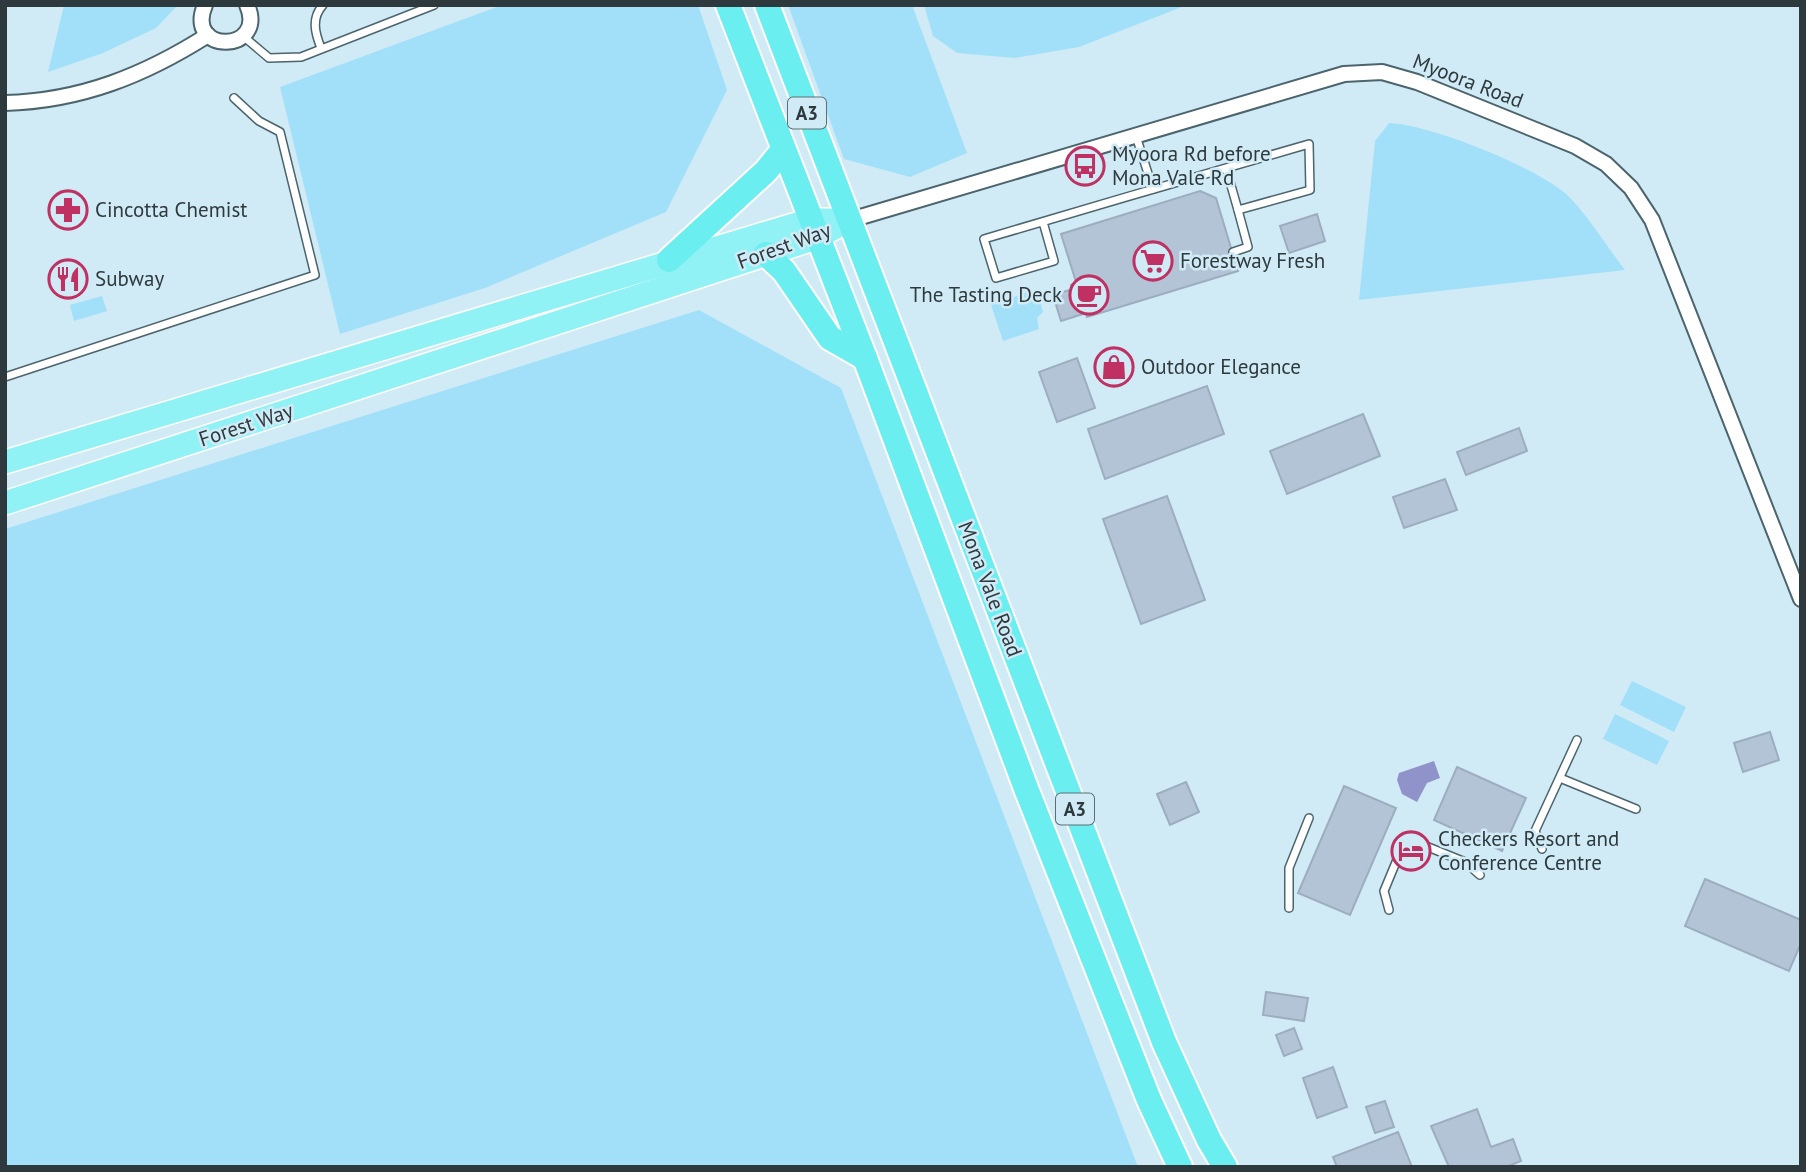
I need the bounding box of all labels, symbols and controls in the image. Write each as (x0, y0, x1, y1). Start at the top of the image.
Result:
street label: Myoora Road (1409, 47, 1527, 114)
road number: A3 (788, 97, 826, 128)
place label: Myoora Rd before Mona Vale Rd (1112, 140, 1271, 191)
bus stop icon: Myoora Rd before Mona Vale Rd (1064, 145, 1106, 187)
pharmacy icon: Cincotta Chemist (47, 189, 89, 231)
place label: Cincotta Chemist (95, 196, 247, 223)
street label: Forest Way (733, 216, 835, 275)
supermarket icon: Forestway Fresh (1132, 240, 1174, 282)
place label: Forestway Fresh (1180, 247, 1325, 274)
restaurant icon: Subway (47, 258, 89, 300)
place label: Subway (95, 265, 164, 292)
cafe icon: The Tasting Deck (1068, 274, 1110, 316)
place label: The Tasting Deck (910, 281, 1062, 308)
shop icon: Outdoor Elegance (1093, 346, 1135, 388)
place label: Outdoor Elegance (1141, 353, 1301, 380)
street label: Forest Way (195, 397, 297, 452)
street label: Mona Vale Road (952, 517, 1029, 660)
road number: A3 (1056, 794, 1094, 824)
place label: Checkers Resort and Conference Centre (1438, 825, 1619, 876)
hotel icon: Checkers Resort and Conference Centre (1390, 830, 1432, 872)

